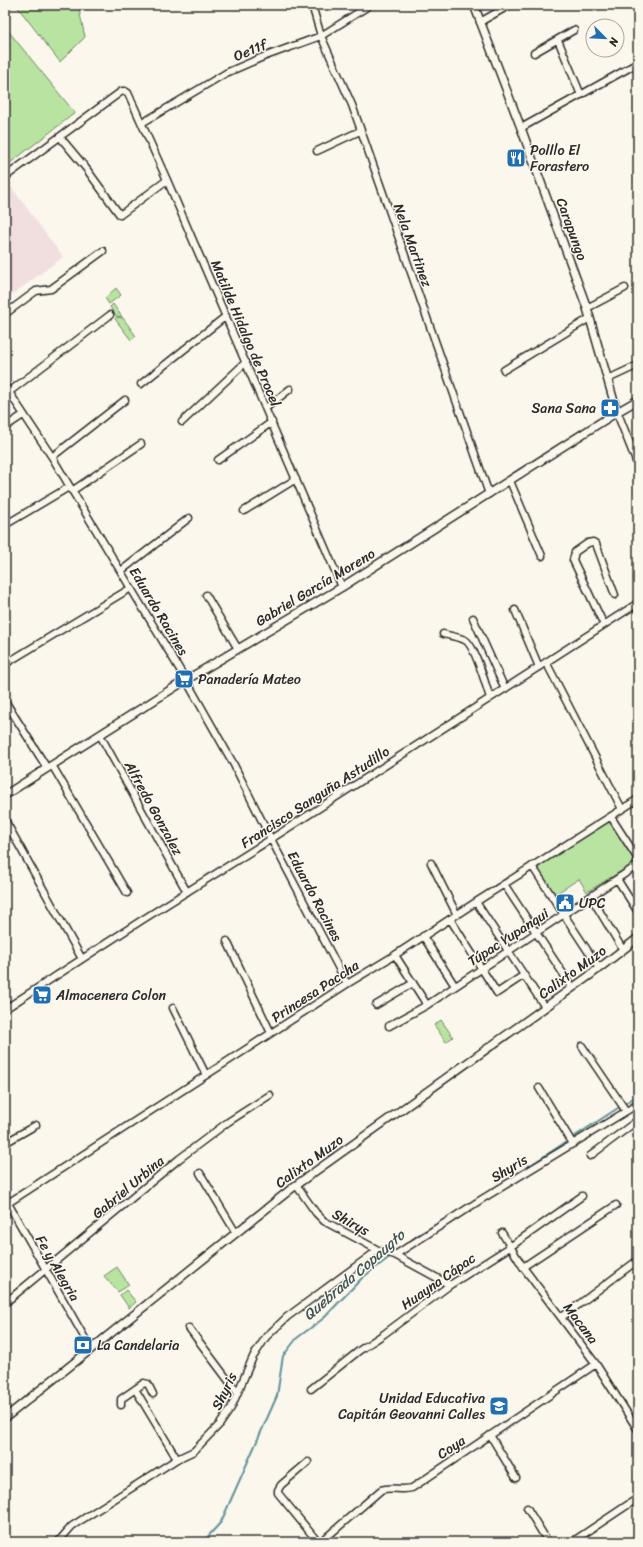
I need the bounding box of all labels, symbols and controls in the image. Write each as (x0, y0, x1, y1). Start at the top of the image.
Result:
north arrow (585, 18, 625, 58)
street label: Oe11f (229, 32, 273, 69)
text: N (603, 34, 624, 50)
place label: Polllo El Forastero (530, 138, 589, 179)
restaurant icon: Polllo El Forastero (505, 147, 527, 169)
street label: Carapungo (549, 194, 594, 264)
street label: Nela Martinez (386, 200, 439, 291)
street label: Matilde Hidalgo de Procel (203, 256, 288, 411)
place label: Sana Sana (532, 396, 596, 421)
pharmacy icon: Sana Sana (599, 397, 621, 419)
street label: Gabriel García Moreno (250, 542, 380, 633)
street label: Eduardo Racines (122, 562, 195, 661)
place label: Panadería Mateo (198, 667, 301, 692)
supermarket icon: Panadería Mateo (173, 668, 195, 690)
street label: Francisco Sanguña Astudillo (236, 740, 395, 855)
street label: Alfredo Gonzalez (117, 755, 190, 861)
street label: Eduardo Racines (280, 846, 349, 946)
place label: UPC (579, 891, 606, 916)
public building icon: UPC (554, 892, 576, 914)
street label: Túpac Yupanqui (462, 901, 555, 973)
street label: Calixto Muzo (533, 939, 612, 1006)
street label: Princesa Paccha (266, 953, 365, 1029)
place label: Almacenera Colon (55, 983, 167, 1008)
supermarket icon: Almacenera Colon (31, 984, 53, 1006)
street label: Calixto Muzo (270, 1128, 349, 1195)
street label: Shyris (486, 1147, 533, 1189)
street label: Gabriel Urbina (86, 1149, 171, 1225)
street label: Shirys (327, 1202, 375, 1243)
water label: Quebrada Copaugto (297, 1222, 412, 1327)
street label: Fe y Alegria (28, 1230, 87, 1306)
street label: Huayna Cápac (395, 1246, 481, 1317)
street label: Macana (556, 1297, 605, 1350)
place label: La Candelaria (97, 1333, 179, 1358)
bank icon: La Candelaria (72, 1334, 94, 1356)
street label: Shyris (205, 1368, 245, 1414)
place label: Unidad Educativa Capitán Geovanni Calles (338, 1386, 485, 1427)
school or university icon: Unidad Educativa Capitán Geovanni Calles (488, 1395, 510, 1417)
street label: Coya (432, 1428, 472, 1466)

